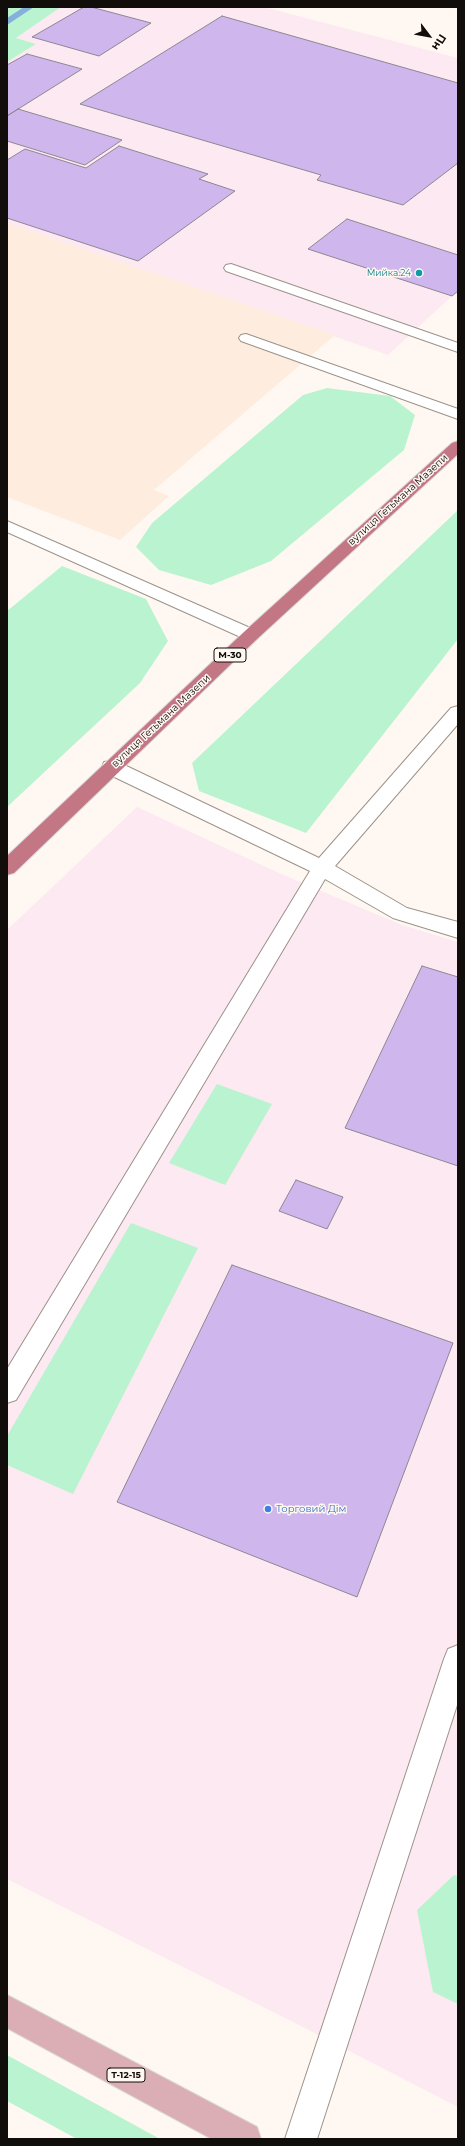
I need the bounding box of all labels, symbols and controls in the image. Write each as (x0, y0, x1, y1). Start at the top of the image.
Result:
north arrow (409, 16, 449, 56)
text: Пн (429, 32, 450, 53)
place label: Мийка.24 (367, 268, 411, 278)
marker: Мийка.24 (414, 268, 424, 278)
street label: вулиця Гетьмана Мазепи (345, 452, 451, 548)
road number: М-30 (214, 648, 246, 662)
street label: вулиця Гетьмана Мазепи (109, 672, 213, 770)
place label: Торговий Дім (276, 1503, 346, 1515)
marker: Торговий Дім (263, 1504, 273, 1514)
road number: Т-12-15 (107, 2068, 145, 2082)

